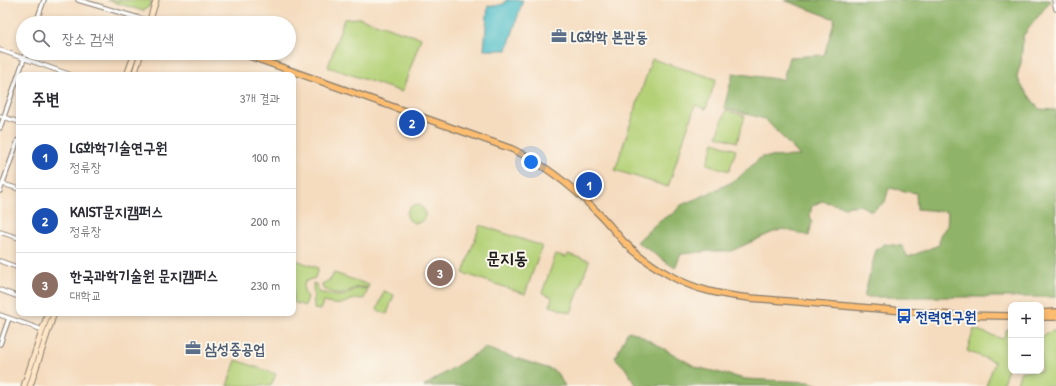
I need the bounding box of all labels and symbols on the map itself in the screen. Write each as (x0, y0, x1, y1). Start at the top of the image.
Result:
place label: LG화학 본관동 (571, 26, 648, 47)
office icon: LG화학 본관동 (550, 27, 568, 45)
pin: 2 (399, 108, 425, 138)
your location (521, 152, 541, 172)
pin: 1 (576, 170, 602, 200)
district label: 문지동 (486, 246, 528, 269)
pin: 3 (427, 258, 453, 288)
place label: 전력연구원 (915, 306, 976, 327)
bus stop icon: 전력연구원 (895, 307, 913, 325)
place label: 삼성중공업 (204, 338, 265, 359)
office icon: 삼성중공업 (184, 339, 202, 357)

